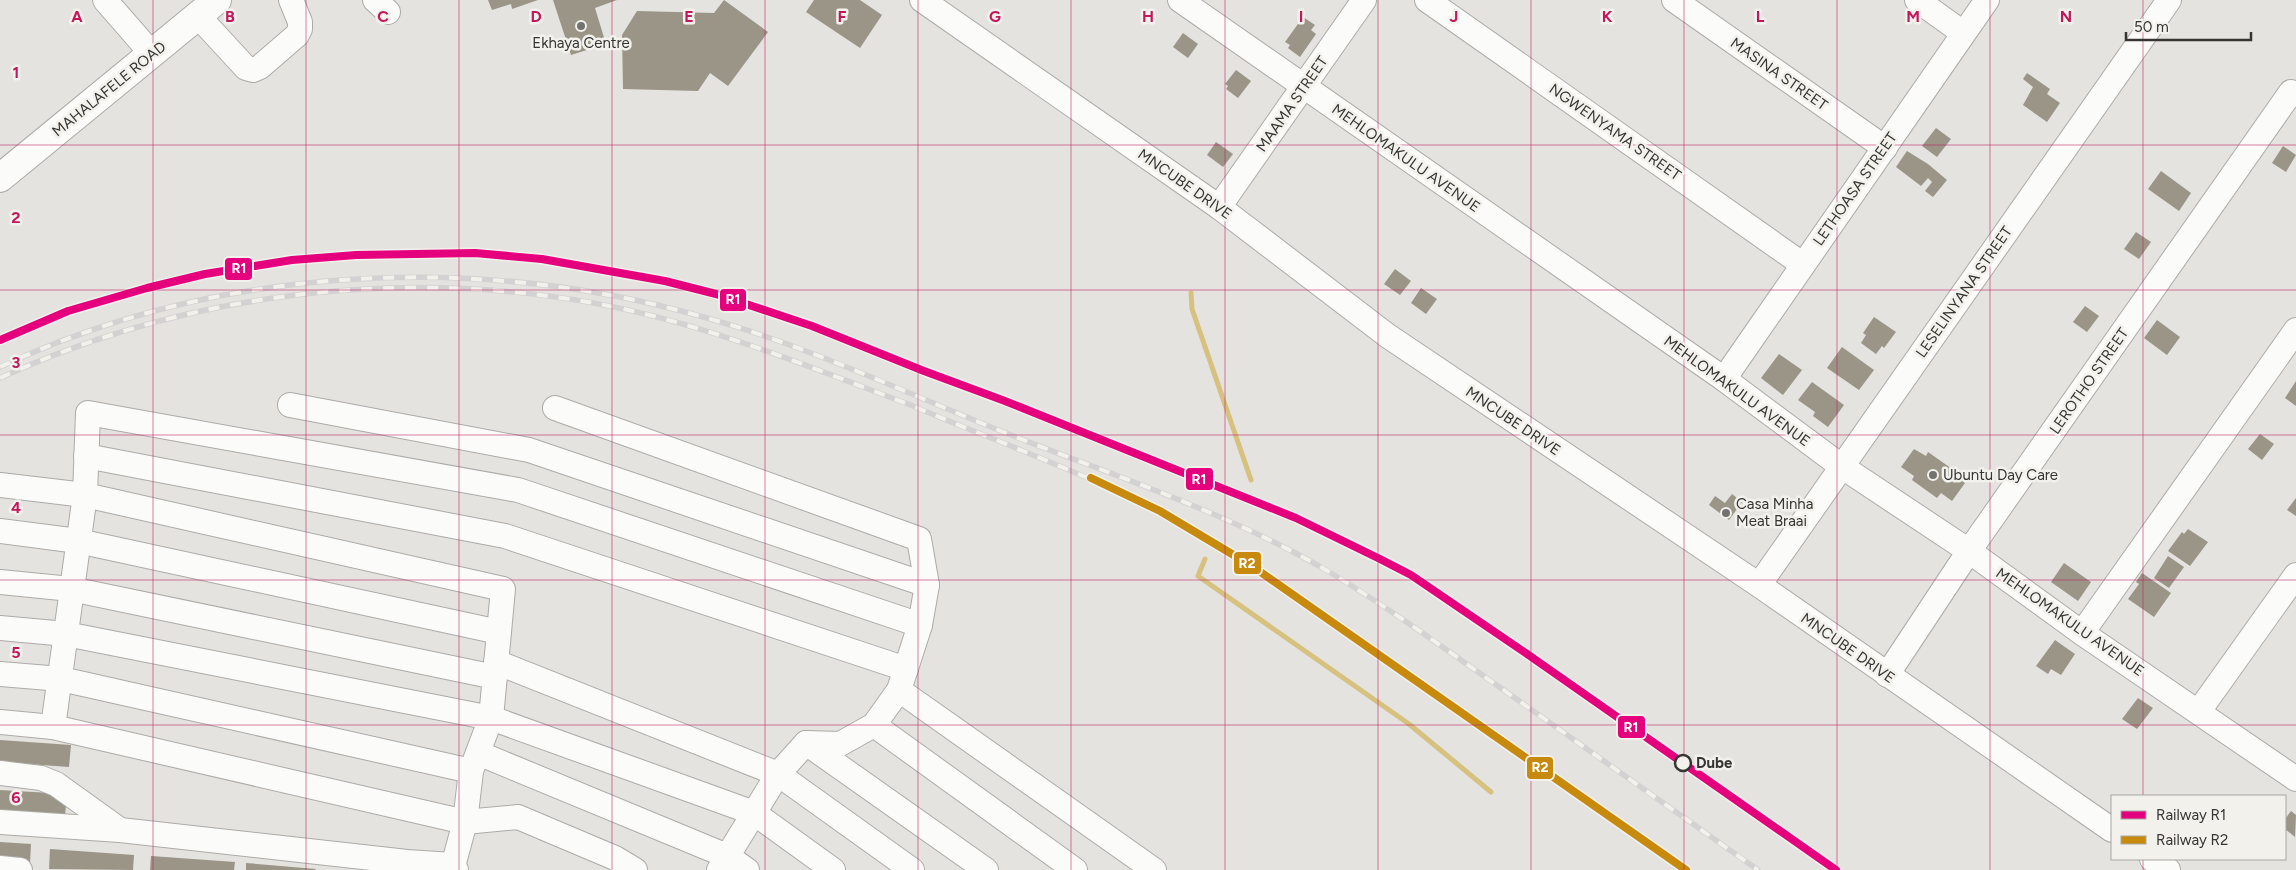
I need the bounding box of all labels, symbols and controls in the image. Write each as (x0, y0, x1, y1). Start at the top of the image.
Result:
text: A (71, 7, 83, 26)
text: B (225, 7, 235, 26)
text: C (377, 7, 389, 26)
text: D (530, 7, 542, 26)
text: E (684, 7, 694, 26)
text: F (838, 7, 847, 26)
text: G (989, 7, 1001, 26)
text: H (1142, 7, 1154, 26)
text: I (1299, 7, 1303, 26)
text: J (1450, 7, 1458, 26)
text: K (1602, 7, 1613, 26)
text: L (1756, 7, 1765, 26)
text: M (1906, 7, 1920, 26)
text: N (2060, 7, 2072, 26)
scale bar (2126, 10, 2251, 42)
text: 50 m (2134, 18, 2169, 36)
marker: Ekhaya Centre (575, 20, 587, 32)
place label: Ekhaya Centre (532, 34, 630, 52)
street label: MASINA STREET (1727, 34, 1832, 115)
street label: MAHALAFELE ROAD (48, 38, 170, 140)
street label: MAAMA STREET (1252, 52, 1332, 155)
text: 1 (13, 63, 19, 82)
street label: NGWENYAMA STREET (1546, 80, 1685, 185)
street label: MEHLOMAKULU AVENUE (1329, 100, 1483, 216)
street label: LETHOASA STREET (1809, 128, 1901, 249)
street label: MNCUBE DRIVE (1135, 145, 1235, 223)
text: 2 (11, 208, 21, 227)
street label: LESELINYANA STREET (1912, 222, 2016, 361)
line badge: R1 (224, 257, 253, 281)
text: R1 (232, 260, 246, 277)
line badge: R1 (719, 288, 747, 312)
text: R1 (726, 291, 740, 308)
street label: LEROTHO STREET (2046, 324, 2133, 438)
street label: MEHLOMAKULU AVENUE (1660, 332, 1814, 450)
text: 3 (12, 353, 21, 372)
street label: MNCUBE DRIVE (1462, 383, 1564, 459)
place label: Ubuntu Day Care (1943, 466, 2058, 484)
line badge: R1 (1185, 467, 1214, 491)
marker: Ubuntu Day Care (1927, 469, 1939, 481)
text: R1 (1192, 471, 1206, 488)
place label: Casa Minha Meat Braai (1736, 495, 1813, 530)
text: 4 (11, 498, 21, 517)
marker: Casa Minha Meat Braai (1720, 507, 1732, 519)
line badge: R2 (1233, 551, 1262, 575)
text: R2 (1238, 555, 1256, 572)
street label: MEHLOMAKULU AVENUE (1993, 564, 2147, 680)
street label: MNCUBE DRIVE (1798, 609, 1898, 687)
text: 5 (11, 643, 21, 662)
line badge: R1 (1617, 715, 1646, 739)
text: R1 (1624, 719, 1638, 736)
marker: Dube (1674, 754, 1692, 772)
place label: Dube (1696, 754, 1733, 772)
line badge: R2 (1526, 756, 1554, 780)
text: R2 (1531, 759, 1549, 776)
text: 6 (11, 788, 21, 807)
legend (2111, 795, 2286, 860)
text: Railway R1 (2156, 806, 2226, 824)
text: Railway R2 (2156, 831, 2228, 849)

